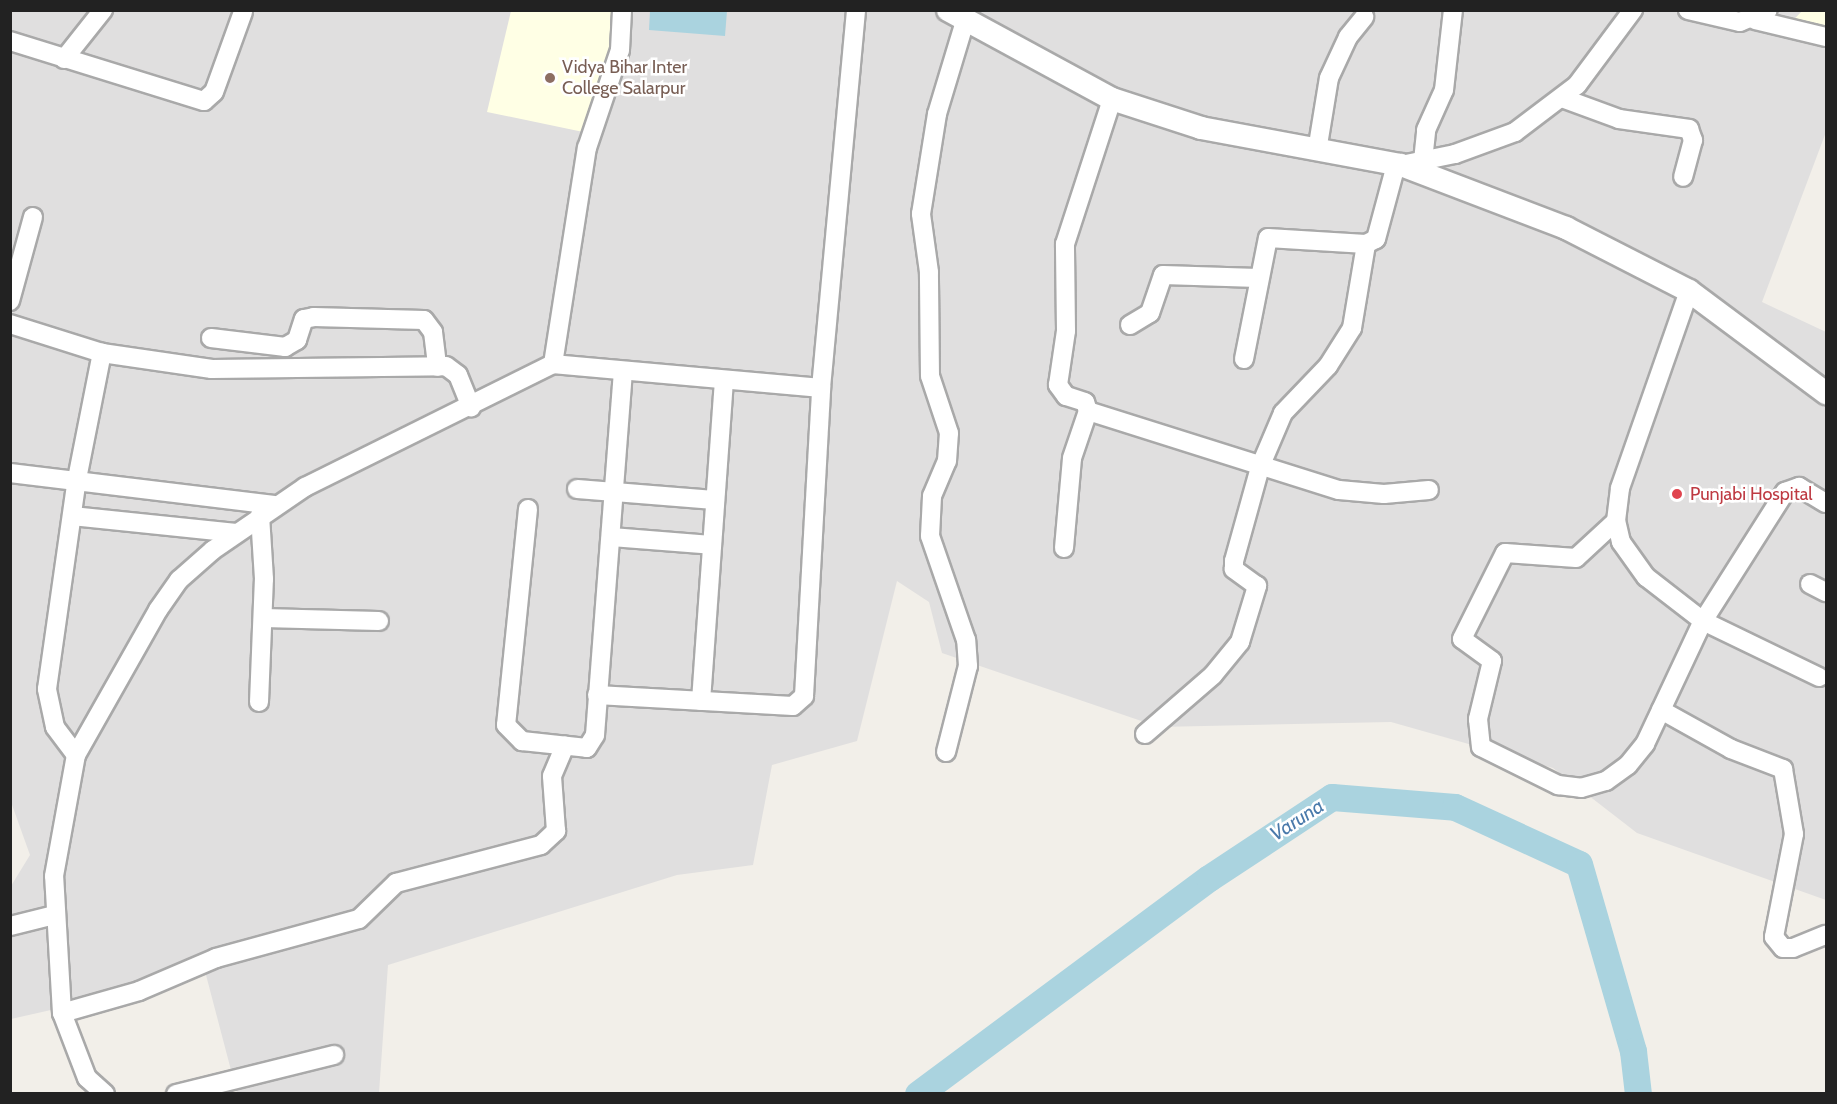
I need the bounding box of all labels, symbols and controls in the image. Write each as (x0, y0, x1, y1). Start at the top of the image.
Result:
place label: Vidya Bihar Inter College Salarpur (562, 57, 687, 100)
marker: Vidya Bihar Inter College Salarpur (543, 71, 557, 85)
place label: Punjabi Hospital (1690, 483, 1813, 505)
marker: Punjabi Hospital (1668, 485, 1686, 503)
water label: Varuna (1266, 794, 1328, 846)

